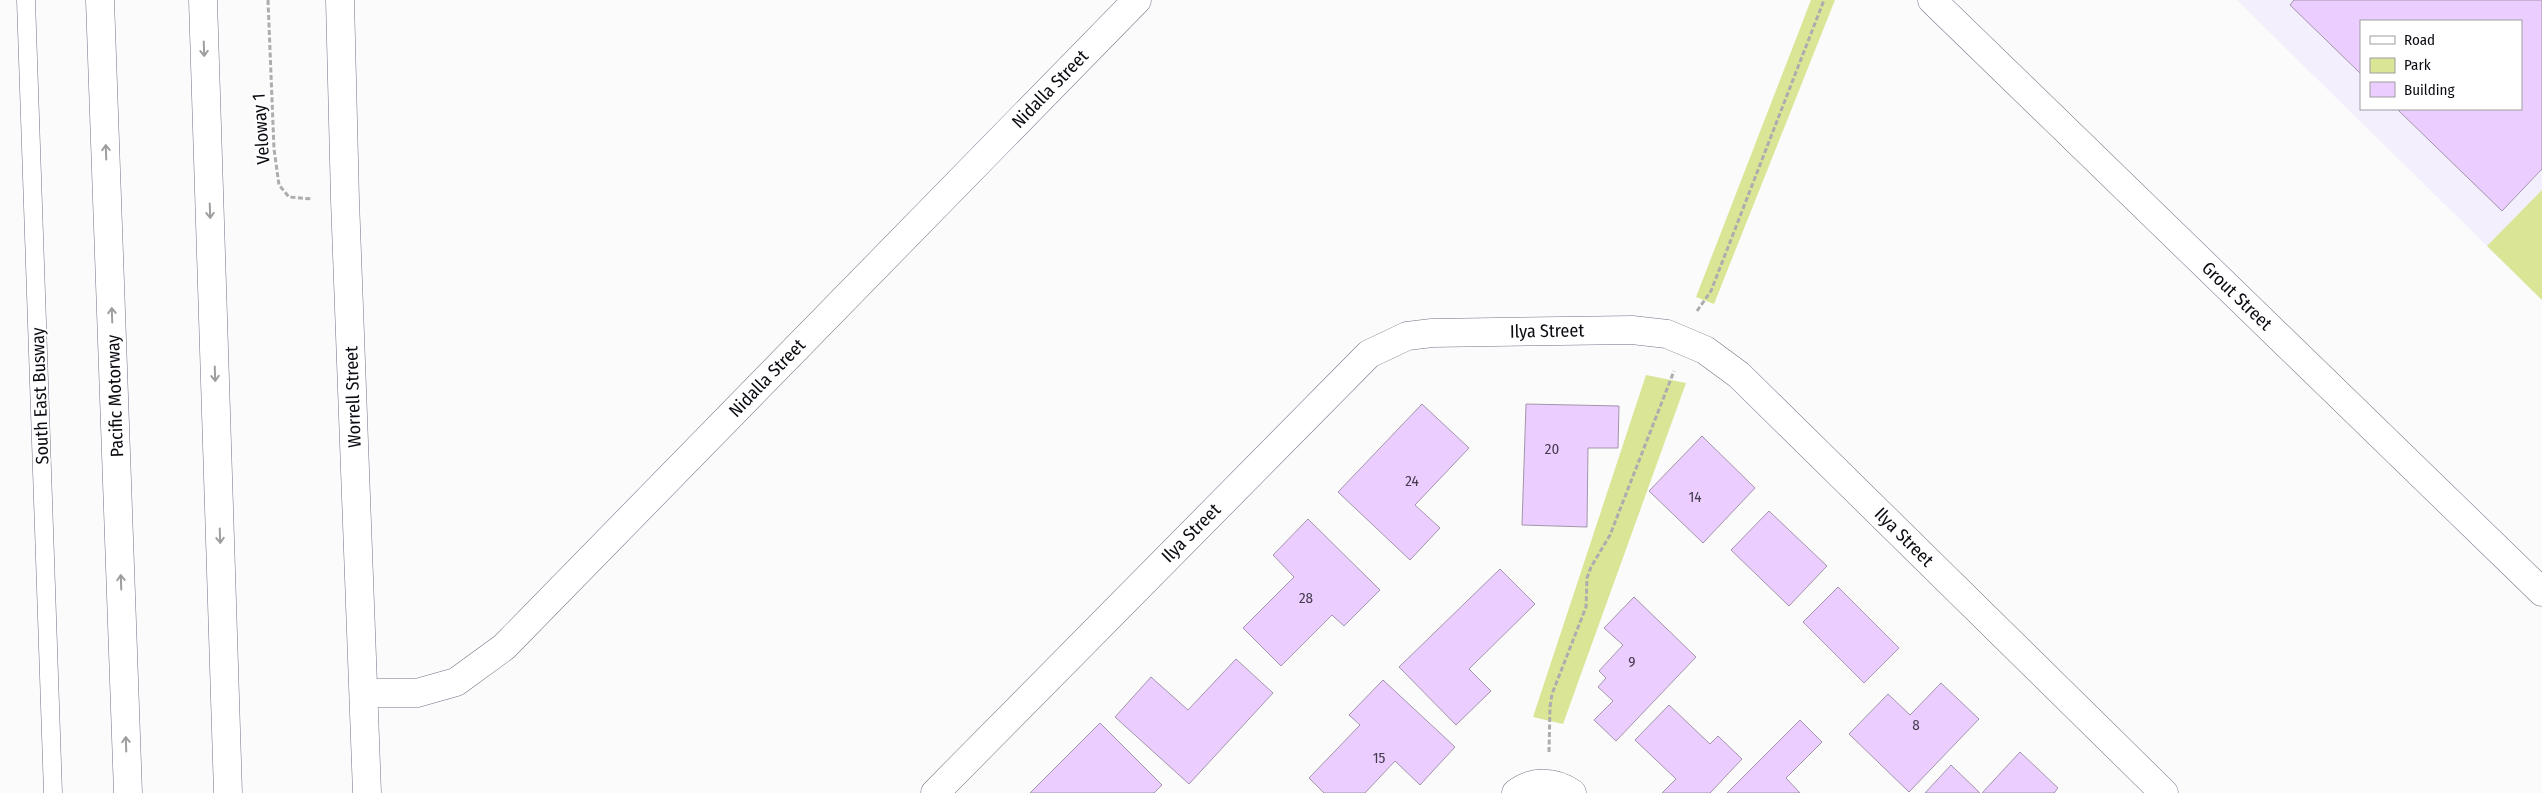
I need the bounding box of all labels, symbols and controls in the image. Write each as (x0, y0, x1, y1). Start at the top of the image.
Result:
legend (2360, 20, 2522, 110)
text: Road (2404, 31, 2435, 49)
one-way arrow (200, 40, 209, 56)
street label: Nidalla Street (1007, 45, 1093, 133)
text: Park (2404, 56, 2431, 74)
text: Building (2404, 81, 2455, 99)
street label: Veloway 1 (248, 93, 274, 165)
one-way arrow (101, 144, 111, 160)
one-way arrow (205, 202, 215, 219)
street label: Grout Street (2197, 257, 2277, 335)
one-way arrow (107, 307, 117, 323)
street label: Ilya Street (1510, 319, 1584, 343)
street label: South East Busway (27, 327, 53, 465)
street label: Pacific Motorway (102, 334, 128, 458)
street label: Nidalla Street (724, 334, 810, 422)
street label: Worrell Street (340, 346, 366, 448)
one-way arrow (210, 365, 220, 381)
house number: 20 (1545, 440, 1559, 458)
house number: 24 (1405, 472, 1419, 490)
house number: 14 (1688, 488, 1702, 506)
street label: Ilya Street (1157, 499, 1225, 567)
street label: Ilya Street (1870, 503, 1938, 571)
one-way arrow (215, 528, 225, 544)
one-way arrow (116, 574, 126, 590)
house number: 28 (1299, 589, 1313, 607)
house number: 9 (1628, 653, 1636, 671)
house number: 8 (1912, 716, 1920, 734)
one-way arrow (122, 737, 131, 753)
house number: 15 (1373, 749, 1385, 767)

